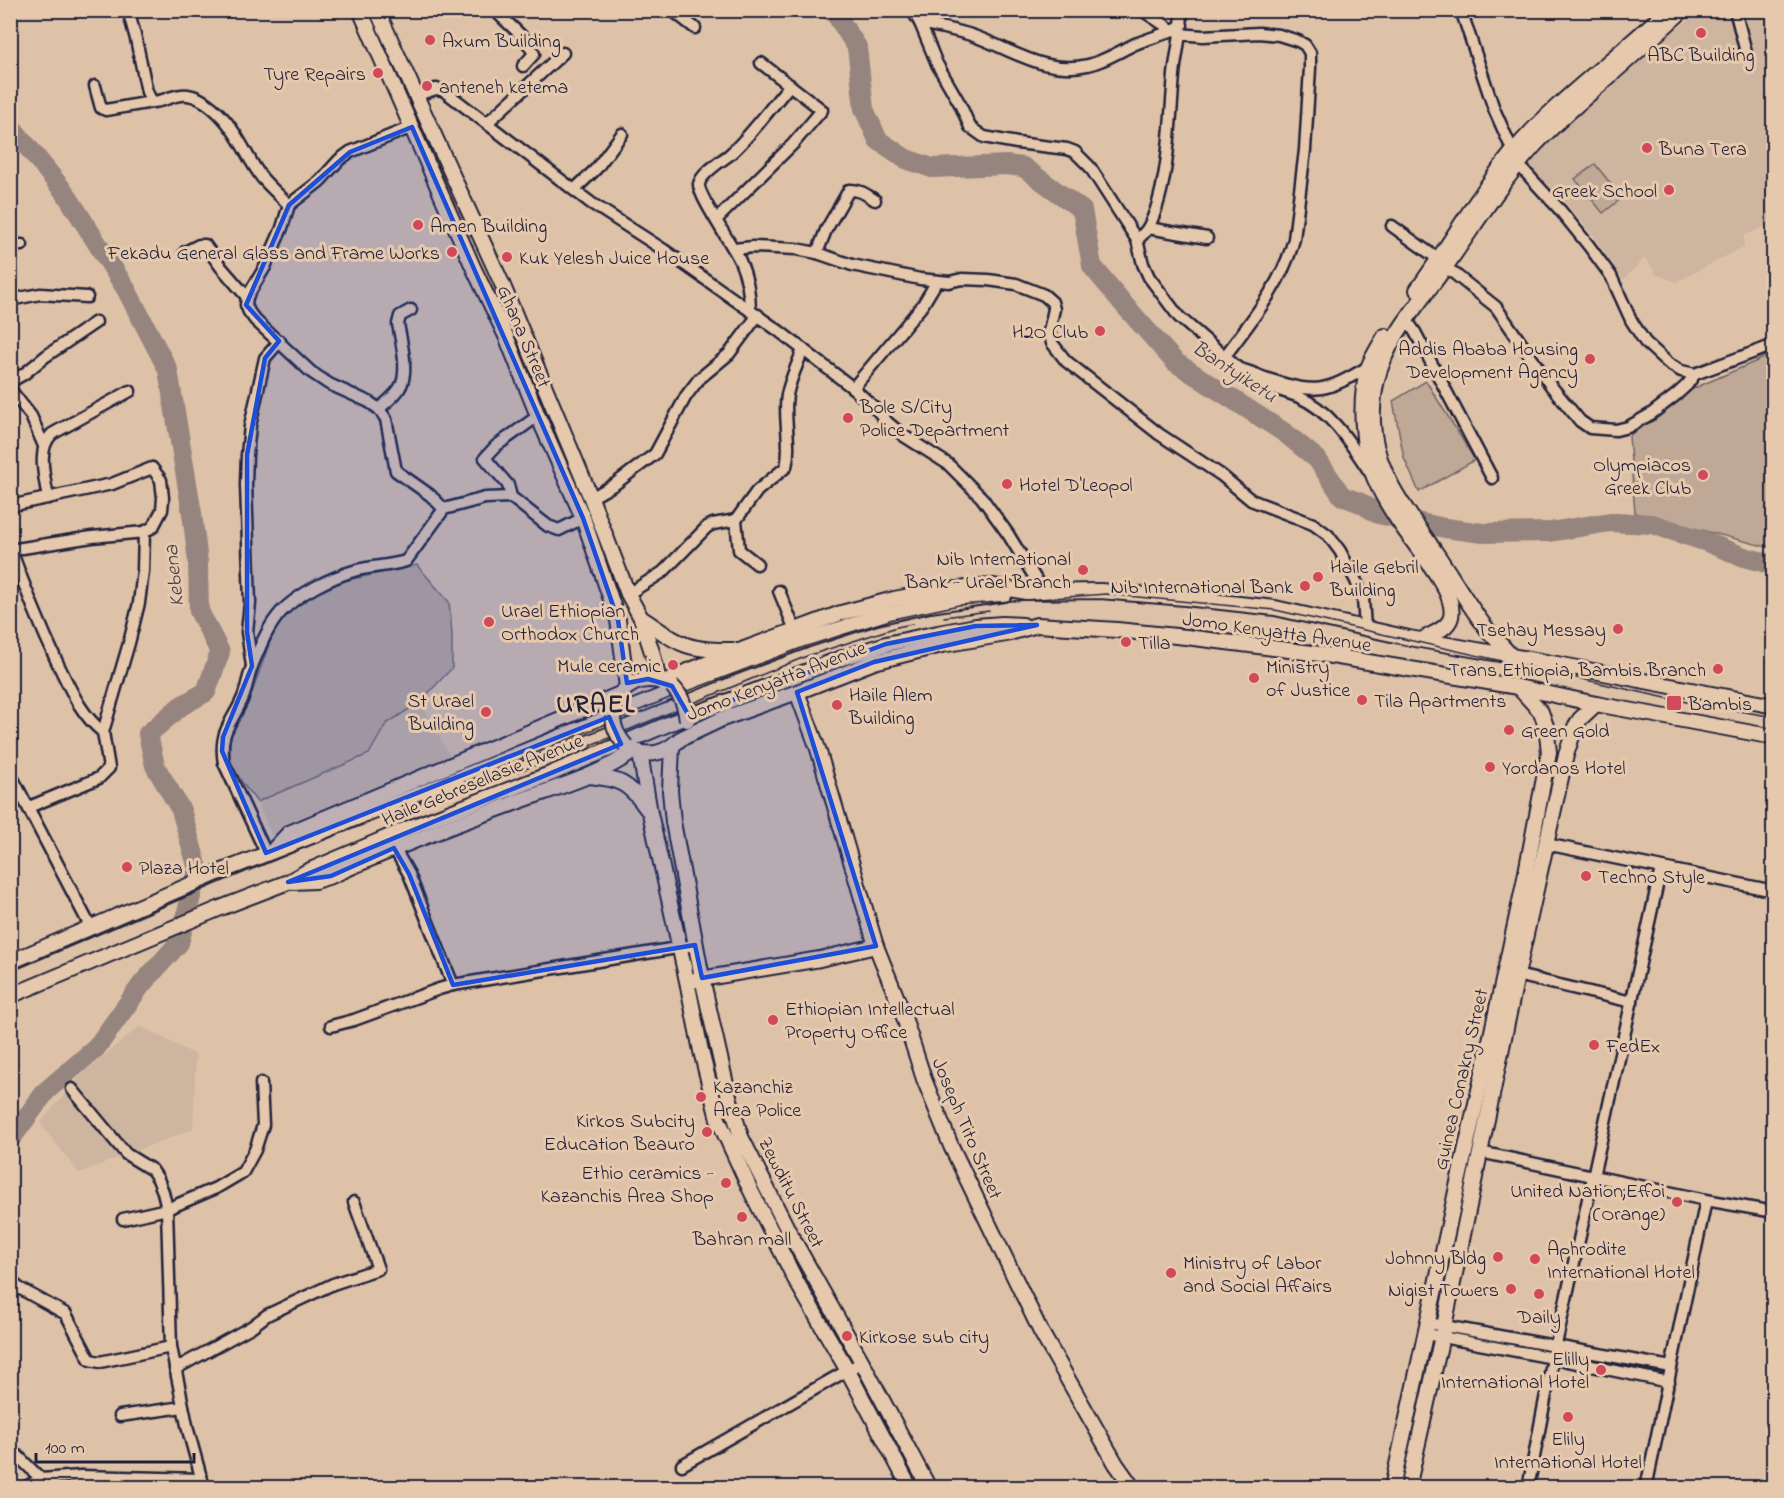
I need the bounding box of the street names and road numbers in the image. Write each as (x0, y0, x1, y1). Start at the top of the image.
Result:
street label: Ghana Street (488, 281, 557, 393)
street label: Jomo Kenyatta Avenue (1180, 606, 1373, 661)
street label: Jomo Kenyatta Avenue (683, 635, 871, 730)
street label: Haile Gebresellasie Avenue (378, 728, 588, 835)
street label: Guinea Conakry Street (1427, 986, 1498, 1173)
street label: Joseph Tito Street (923, 1054, 1009, 1205)
street label: Zewditu Street (749, 1132, 830, 1254)

